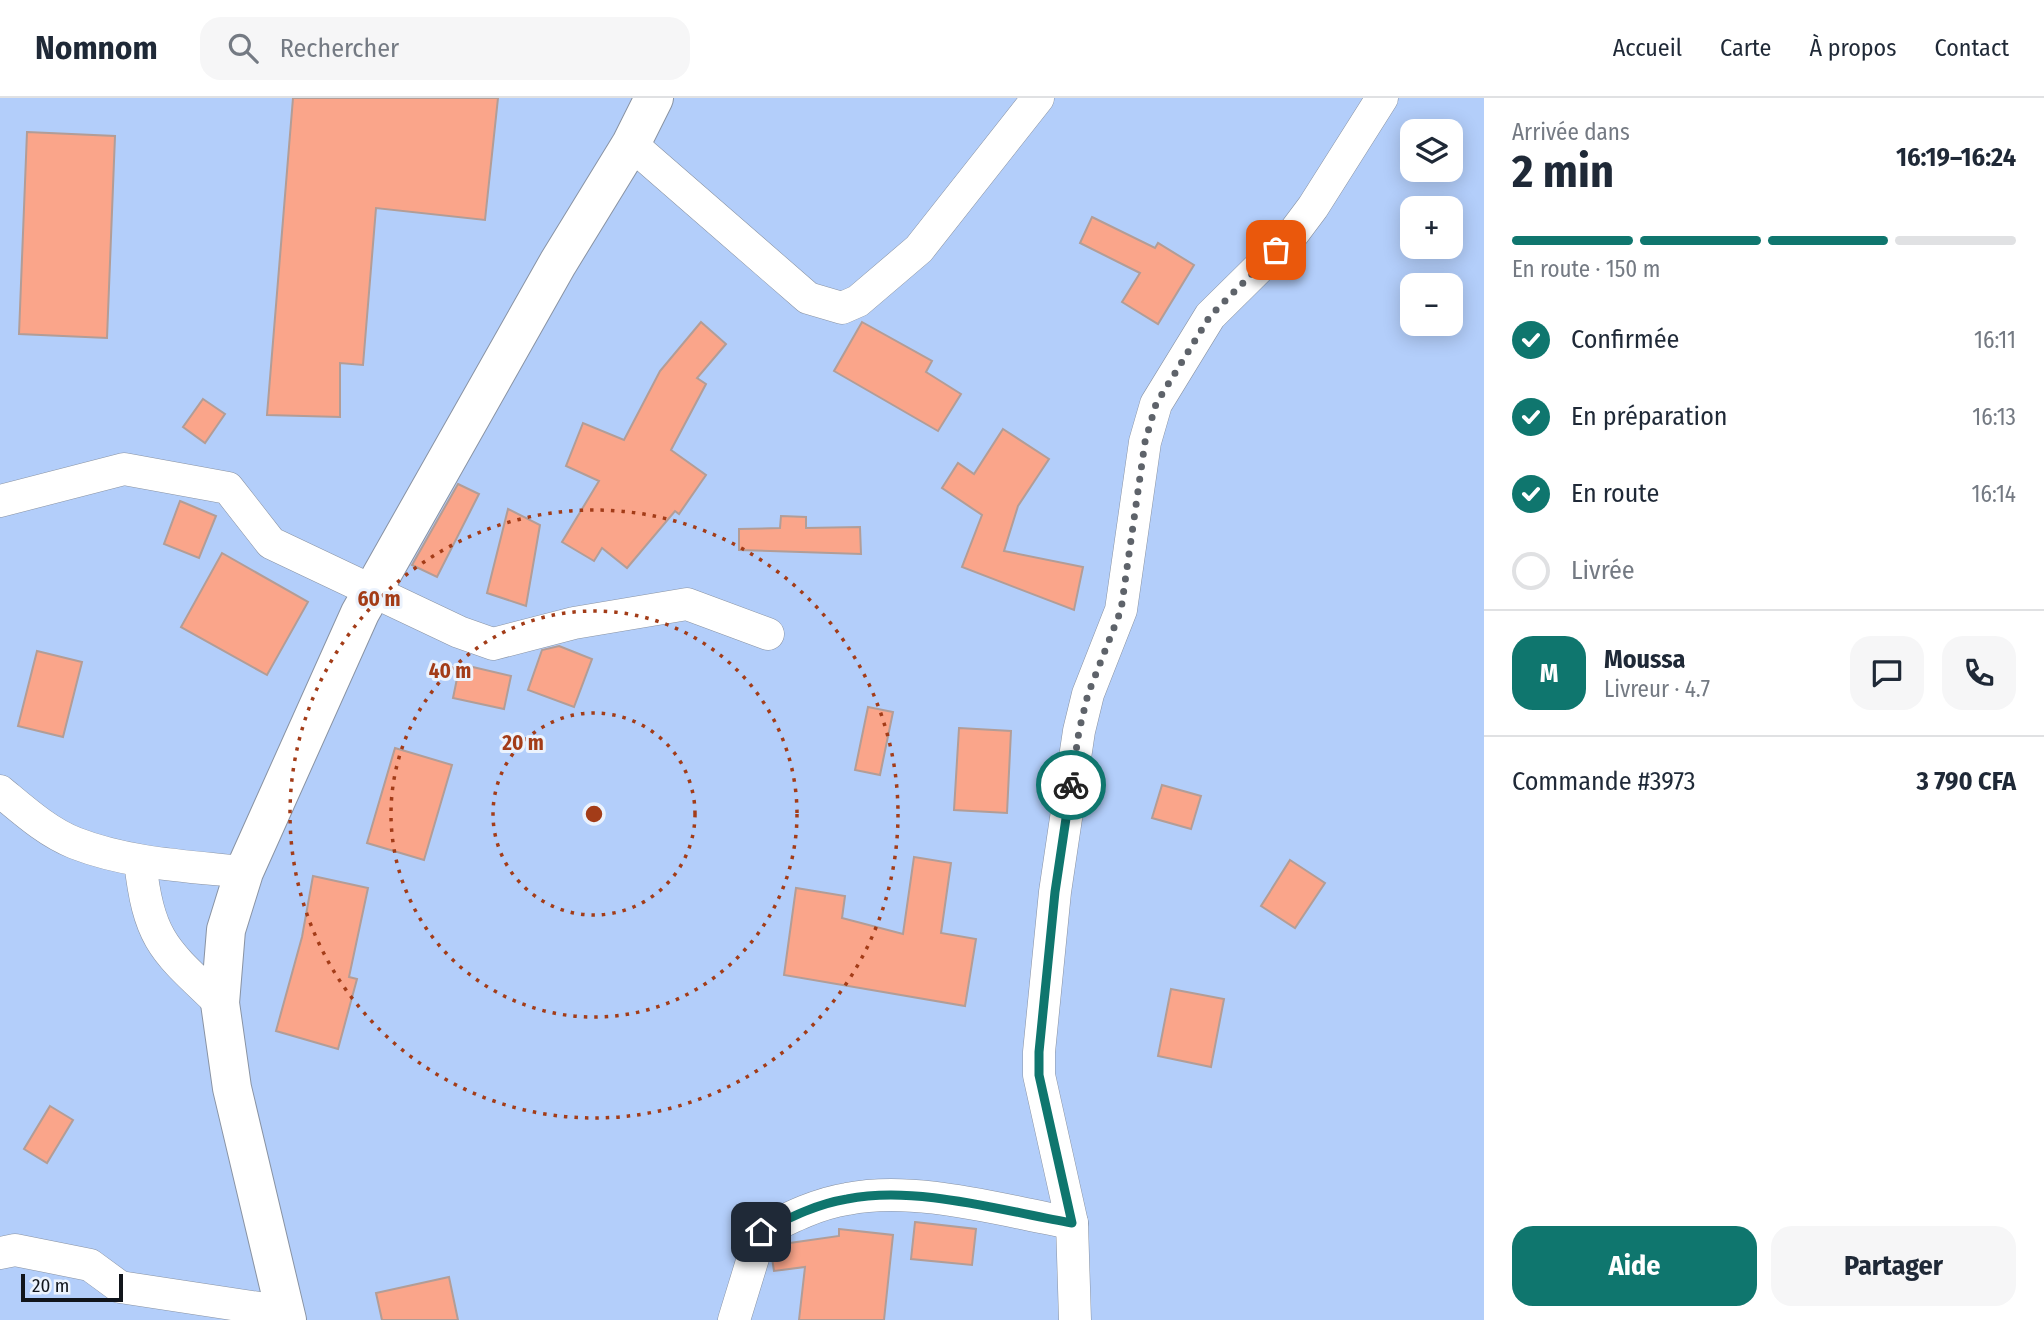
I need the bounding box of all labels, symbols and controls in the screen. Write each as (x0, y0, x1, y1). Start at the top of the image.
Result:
search box (200, 17, 690, 80)
text: Nomnom (35, 28, 158, 68)
icon: search (224, 29, 262, 67)
text: Rechercher (280, 33, 399, 64)
text: Accueil (1613, 34, 1682, 62)
text: Carte (1720, 34, 1771, 62)
text: À propos (1809, 34, 1896, 62)
text: Contact (1934, 34, 2009, 62)
text: Arrivée dans (1512, 118, 1630, 146)
map controls (1400, 119, 1463, 336)
button: layers (1400, 119, 1463, 182)
text: 16:19–16:24 (1896, 142, 2016, 173)
text: 2 min (1512, 144, 1614, 199)
button: + (1400, 196, 1463, 259)
pin (1246, 220, 1306, 280)
icon: bag (1257, 231, 1295, 269)
text: En route · 150 m (1512, 255, 1660, 283)
button: − (1400, 273, 1463, 336)
icon: check (1512, 321, 1550, 359)
text: Confirmée (1571, 324, 1679, 355)
text: 16:11 (1974, 326, 2016, 354)
icon: check (1512, 398, 1550, 436)
text: En préparation (1571, 401, 1728, 432)
text: 16:13 (1972, 403, 2016, 431)
icon: check (1512, 475, 1550, 513)
text: En route (1571, 478, 1659, 509)
text: 16:14 (1972, 480, 2016, 508)
text: Livrée (1571, 555, 1635, 586)
text: 60 m (358, 586, 400, 612)
button: chat (1850, 636, 1924, 710)
button: phone (1942, 636, 2016, 710)
text: Moussa (1604, 644, 1685, 675)
text: 40 m (429, 658, 471, 684)
text: M (1540, 658, 1558, 689)
text: Livreur · 4.7 (1604, 675, 1710, 703)
text: 20 m (501, 730, 544, 756)
courier (1036, 750, 1106, 820)
icon: bike (1052, 766, 1090, 804)
text: Commande #3973 (1512, 766, 1696, 797)
text: 3 790 CFA (1916, 766, 2016, 797)
centre of rings (582, 802, 606, 826)
pin (731, 1202, 791, 1262)
icon: home (742, 1213, 780, 1251)
button: Aide (1512, 1226, 1757, 1306)
button: Partager (1771, 1226, 2016, 1306)
scale bar (21, 1271, 122, 1303)
text: 20 m (32, 1274, 69, 1297)

